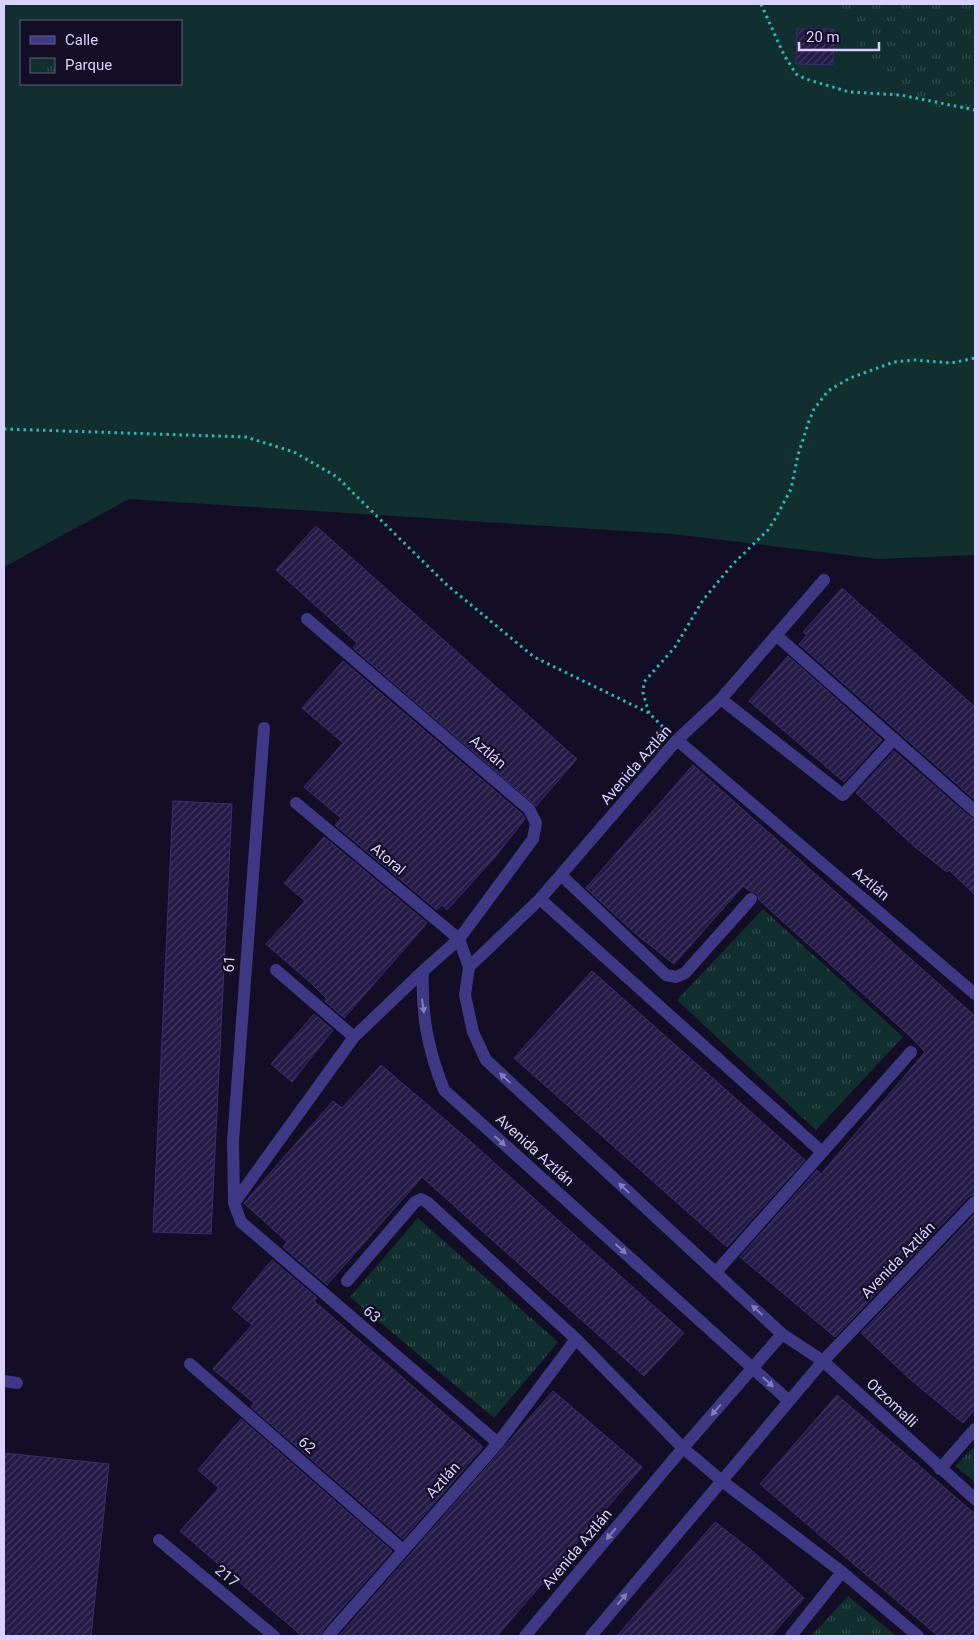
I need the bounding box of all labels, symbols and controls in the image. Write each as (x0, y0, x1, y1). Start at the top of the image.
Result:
legend (20, 20, 182, 85)
scale bar (799, 20, 879, 52)
text: 20 m (806, 28, 840, 46)
text: Calle (65, 31, 98, 49)
text: Parque (65, 56, 112, 74)
street label: Avenida Aztlán (597, 722, 675, 808)
street label: Aztlán (466, 731, 510, 773)
street label: Atoral (367, 839, 409, 879)
street label: Aztlán (849, 864, 893, 904)
street label: 61 (219, 955, 239, 973)
one-way arrow (419, 999, 427, 1015)
one-way arrow (499, 1072, 511, 1084)
street label: Avenida Aztlán (492, 1110, 578, 1190)
one-way arrow (494, 1135, 506, 1147)
one-way arrow (619, 1182, 631, 1194)
street label: Avenida Aztlán (857, 1218, 939, 1302)
one-way arrow (614, 1244, 627, 1255)
street label: 63 (360, 1302, 384, 1326)
one-way arrow (751, 1304, 763, 1316)
street label: Otzomalli (863, 1375, 921, 1431)
one-way arrow (761, 1376, 774, 1387)
one-way arrow (710, 1404, 722, 1416)
street label: 62 (295, 1433, 319, 1457)
street label: Aztlán (422, 1458, 464, 1502)
street label: Avenida Aztlán (538, 1505, 616, 1593)
one-way arrow (605, 1527, 616, 1540)
street label: 217 (212, 1561, 242, 1591)
one-way arrow (617, 1593, 628, 1606)

